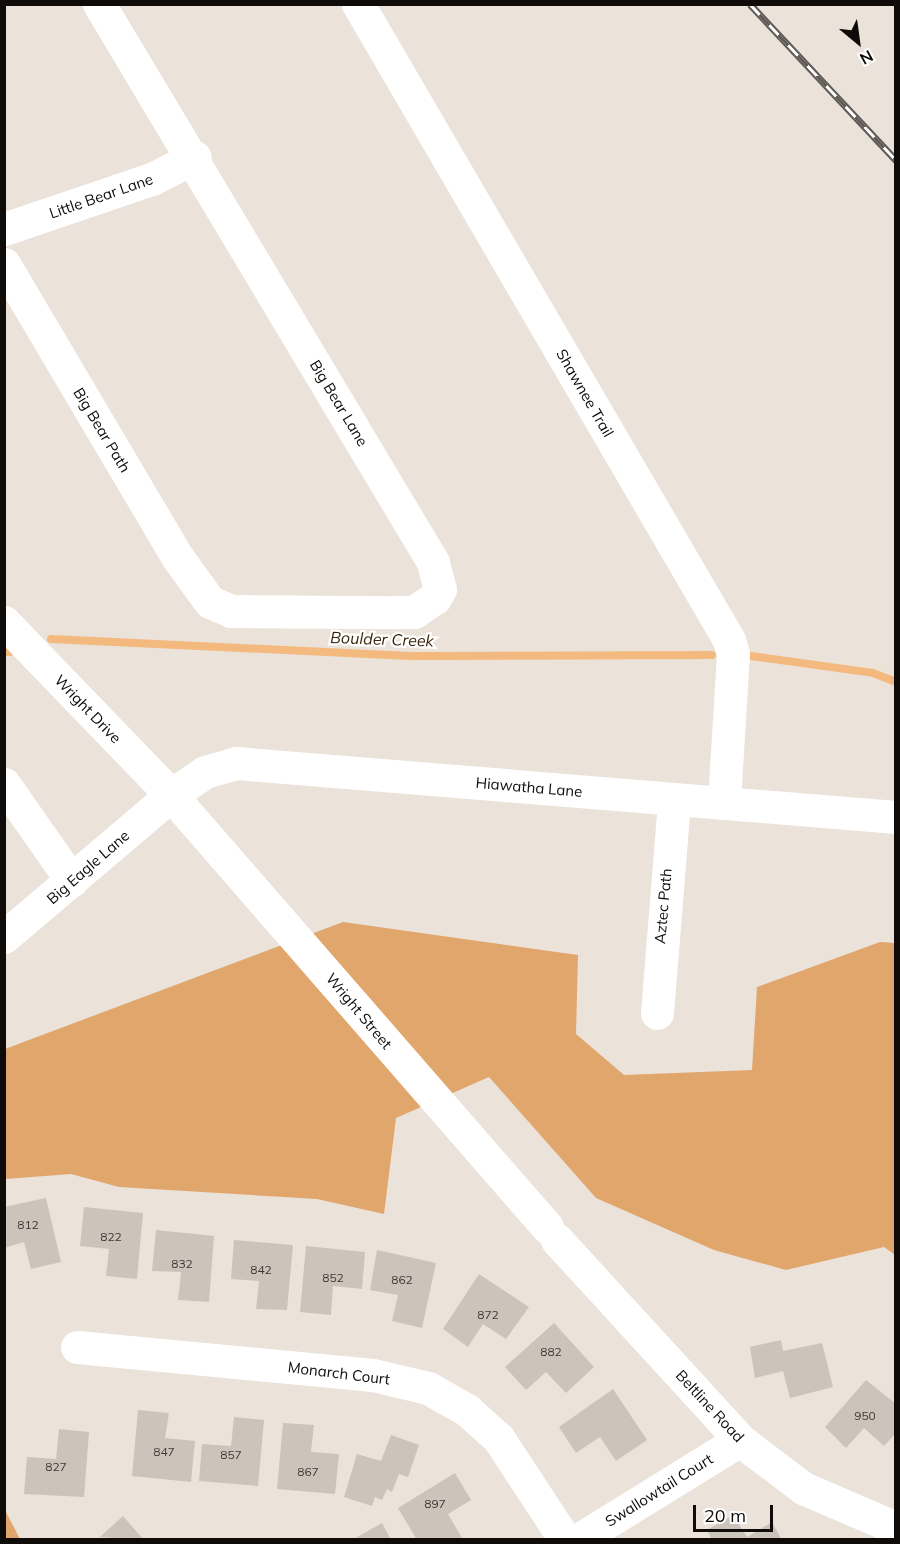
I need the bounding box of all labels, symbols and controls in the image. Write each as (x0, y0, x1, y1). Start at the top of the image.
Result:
north arrow (828, 12, 888, 72)
text: N (857, 46, 877, 69)
street label: Little Bear Lane (47, 170, 155, 222)
street label: Shawnee Trail (553, 346, 617, 440)
street label: Big Bear Lane (306, 357, 372, 449)
street label: Big Bear Path (70, 384, 134, 476)
water label: Boulder Creek (330, 628, 434, 650)
street label: Wright Drive (51, 671, 125, 747)
street label: Hiawatha Lane (475, 773, 583, 801)
street label: Big Eagle Lane (43, 826, 133, 908)
street label: Aztec Path (651, 867, 675, 945)
street label: Wright Street (322, 969, 396, 1053)
house number: 812 (17, 1218, 39, 1232)
house number: 822 (100, 1230, 122, 1244)
house number: 832 (171, 1257, 193, 1271)
house number: 842 (250, 1263, 272, 1277)
house number: 852 (322, 1271, 344, 1285)
house number: 862 (391, 1273, 413, 1287)
house number: 872 (477, 1308, 499, 1322)
house number: 882 (540, 1345, 562, 1359)
street label: Monarch Court (287, 1358, 391, 1388)
street label: Beltline Road (672, 1366, 748, 1446)
house number: 950 (854, 1409, 876, 1423)
house number: 847 (153, 1445, 175, 1459)
house number: 857 (220, 1448, 242, 1462)
street label: Swallowtail Court (602, 1450, 716, 1530)
house number: 827 (45, 1460, 67, 1474)
house number: 867 (297, 1465, 319, 1479)
scale bar (696, 1493, 776, 1531)
house number: 897 (424, 1497, 446, 1511)
text: 20 m (704, 1504, 746, 1527)

